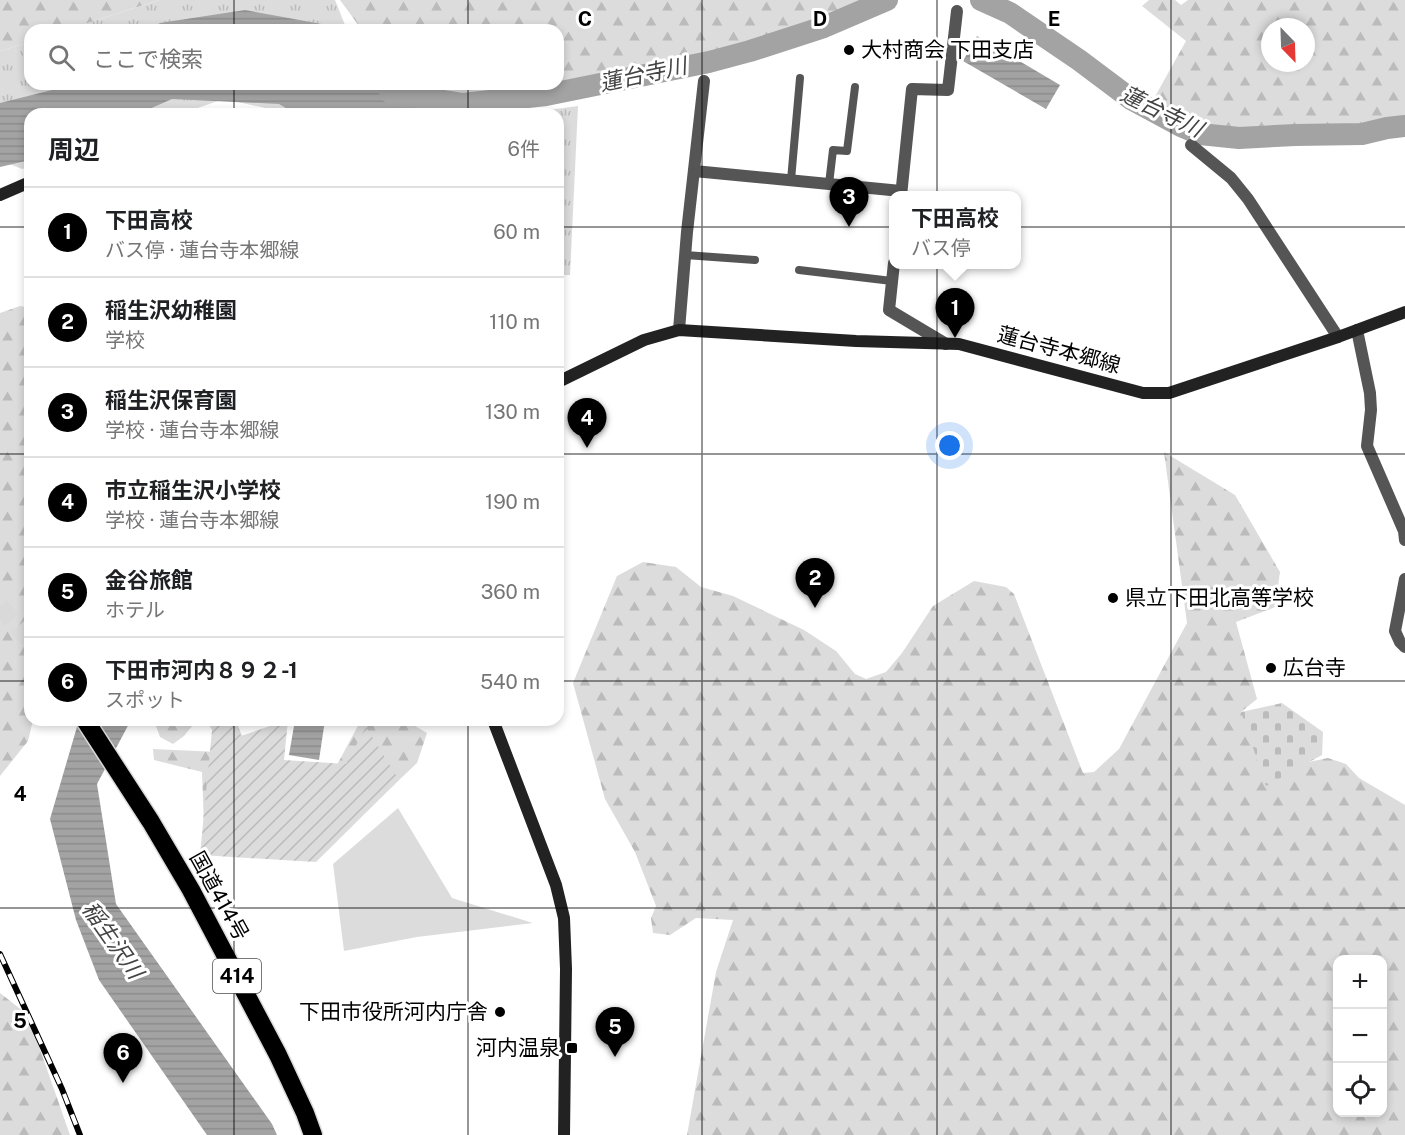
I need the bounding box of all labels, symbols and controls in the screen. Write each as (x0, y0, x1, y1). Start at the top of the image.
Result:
text: C (578, 7, 592, 31)
text: D (813, 7, 827, 31)
text: E (1048, 7, 1060, 31)
north arrow (1261, 18, 1315, 72)
search box (24, 24, 564, 90)
place label: 大村商会 下田支店 (861, 37, 1034, 62)
icon: search (45, 41, 78, 74)
marker: 大村商会 下田支店 (842, 43, 856, 57)
text: ここで検索 (93, 46, 203, 72)
water label: 蓮台寺川 (597, 52, 691, 96)
water label: 蓮台寺川 (1117, 80, 1209, 143)
text: 周辺 (48, 134, 100, 165)
text: 6件 (508, 137, 540, 161)
pin: 3 (830, 178, 868, 227)
popup (889, 191, 1021, 269)
text: 下田高校 (911, 205, 999, 231)
text: 下田高校 (105, 207, 193, 233)
text: 1 (63, 220, 72, 244)
text: 60 m (493, 220, 540, 244)
text: バス停 (911, 236, 971, 260)
text: バス停 · 蓮台寺本郷線 (105, 238, 299, 262)
pin: 1 (936, 288, 974, 338)
text: 稲生沢幼稚園 (105, 297, 237, 323)
text: 2 (61, 310, 74, 334)
text: 110 m (489, 310, 540, 334)
street label: 蓮台寺本郷線 (995, 321, 1123, 378)
text: 学校 (105, 328, 145, 352)
text: 稲生沢保育園 (105, 387, 237, 413)
pin: 4 (568, 398, 606, 448)
text: 3 (61, 400, 74, 424)
text: 130 m (485, 400, 540, 424)
text: 学校 · 蓮台寺本郷線 (105, 418, 279, 442)
your location (935, 431, 964, 460)
text: 市立稲生沢小学校 (105, 477, 281, 503)
text: 4 (61, 490, 74, 514)
text: 190 m (485, 490, 540, 514)
text: 学校 · 蓮台寺本郷線 (105, 508, 279, 532)
pin: 2 (796, 558, 834, 608)
text: 金谷旅館 (105, 567, 193, 593)
text: 5 (61, 580, 74, 604)
text: 360 m (481, 580, 540, 604)
place label: 県立下田北高等学校 (1125, 585, 1314, 610)
marker: 県立下田北高等学校 (1106, 591, 1120, 605)
text: ホテル (105, 598, 165, 622)
place label: 広台寺 (1283, 655, 1346, 680)
text: 下田市河内８９２-1 (105, 657, 298, 683)
marker: 広台寺 (1264, 661, 1278, 675)
text: 6 (61, 670, 74, 694)
text: 540 m (480, 670, 540, 694)
text: スポット (105, 688, 185, 712)
text: 4 (13, 782, 27, 806)
street label: 国道414号 (185, 847, 254, 945)
water label: 稲生沢川 (77, 896, 150, 985)
map controls (1333, 955, 1387, 1117)
button: + (1333, 955, 1387, 1009)
road number: 414 (213, 959, 261, 993)
place label: 下田市役所河内庁舎 (299, 999, 488, 1024)
marker: 下田市役所河内庁舎 (493, 1005, 507, 1019)
pin: 5 (596, 1008, 634, 1057)
text: 5 (13, 1009, 27, 1033)
button: − (1333, 1009, 1387, 1063)
pin: 6 (104, 1034, 142, 1083)
place label: 河内温泉 (476, 1035, 560, 1060)
marker: 河内温泉 (565, 1041, 579, 1055)
button: locate (1333, 1063, 1387, 1117)

